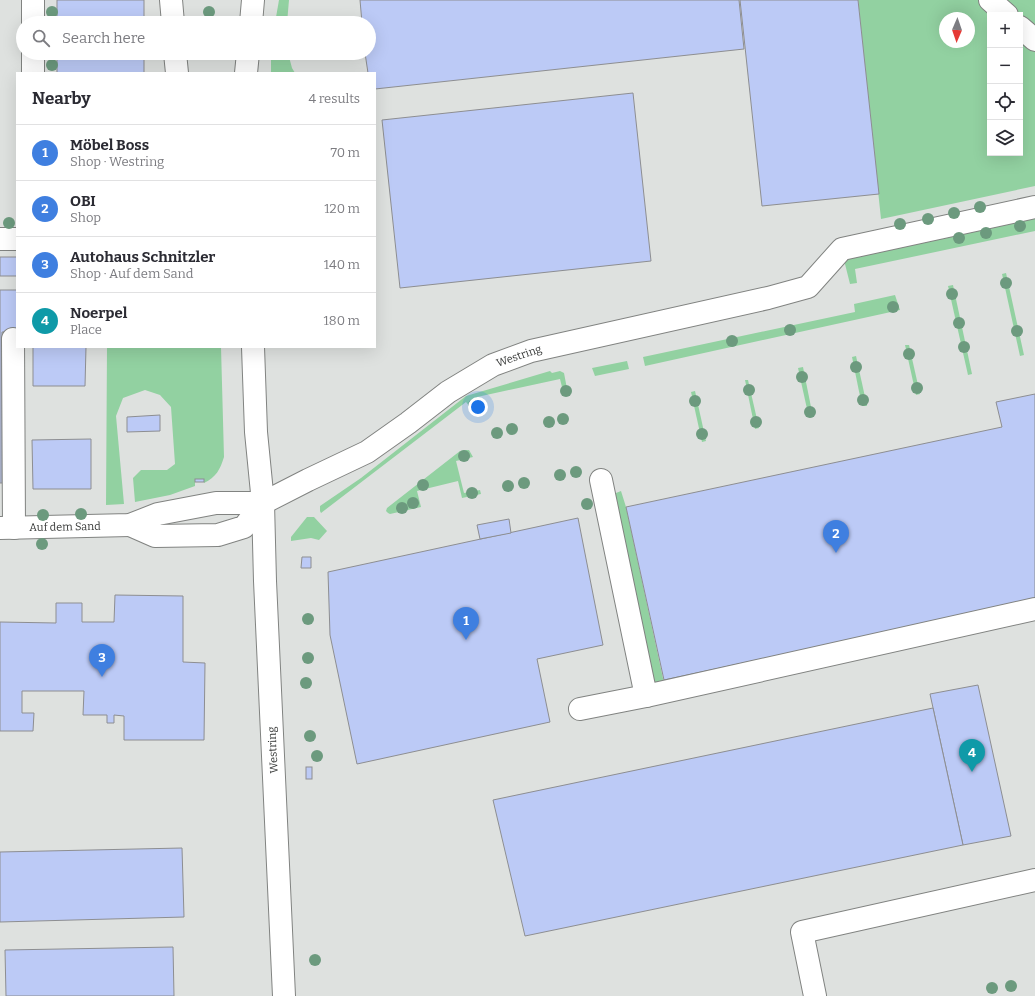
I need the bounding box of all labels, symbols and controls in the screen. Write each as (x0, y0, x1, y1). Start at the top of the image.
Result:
north arrow (939, 12, 975, 48)
map controls (987, 12, 1023, 156)
button: + (987, 12, 1023, 48)
search box (16, 16, 376, 60)
icon: search (30, 27, 52, 49)
text: Search here (62, 29, 145, 47)
button: − (987, 48, 1023, 84)
button: locate (987, 84, 1023, 120)
text: Nearby (32, 88, 91, 109)
text: 4 results (308, 91, 360, 106)
button: layers (987, 120, 1023, 156)
text: Möbel Boss (70, 136, 149, 154)
text: 1 (42, 145, 48, 160)
text: 70 m (330, 145, 360, 160)
text: Shop · Westring (70, 154, 164, 169)
text: OBI (70, 192, 96, 210)
text: 2 (41, 201, 49, 216)
text: 120 m (324, 201, 360, 216)
text: Shop (70, 210, 101, 225)
text: Autohaus Schnitzler (70, 248, 215, 266)
text: 3 (41, 257, 49, 272)
text: 140 m (324, 257, 360, 272)
text: Shop · Auf dem Sand (70, 266, 193, 281)
text: Noerpel (70, 304, 127, 322)
text: 4 (41, 313, 49, 328)
text: 180 m (324, 313, 360, 328)
text: Place (70, 322, 102, 337)
street label: Westring (495, 342, 543, 370)
your location (468, 397, 488, 417)
street label: Auf dem Sand (29, 520, 101, 534)
pin: 2 (823, 520, 849, 553)
pin: 1 (453, 607, 479, 640)
pin: 3 (89, 644, 115, 677)
street label: Westring (265, 726, 281, 774)
pin: 4 (959, 739, 985, 772)

